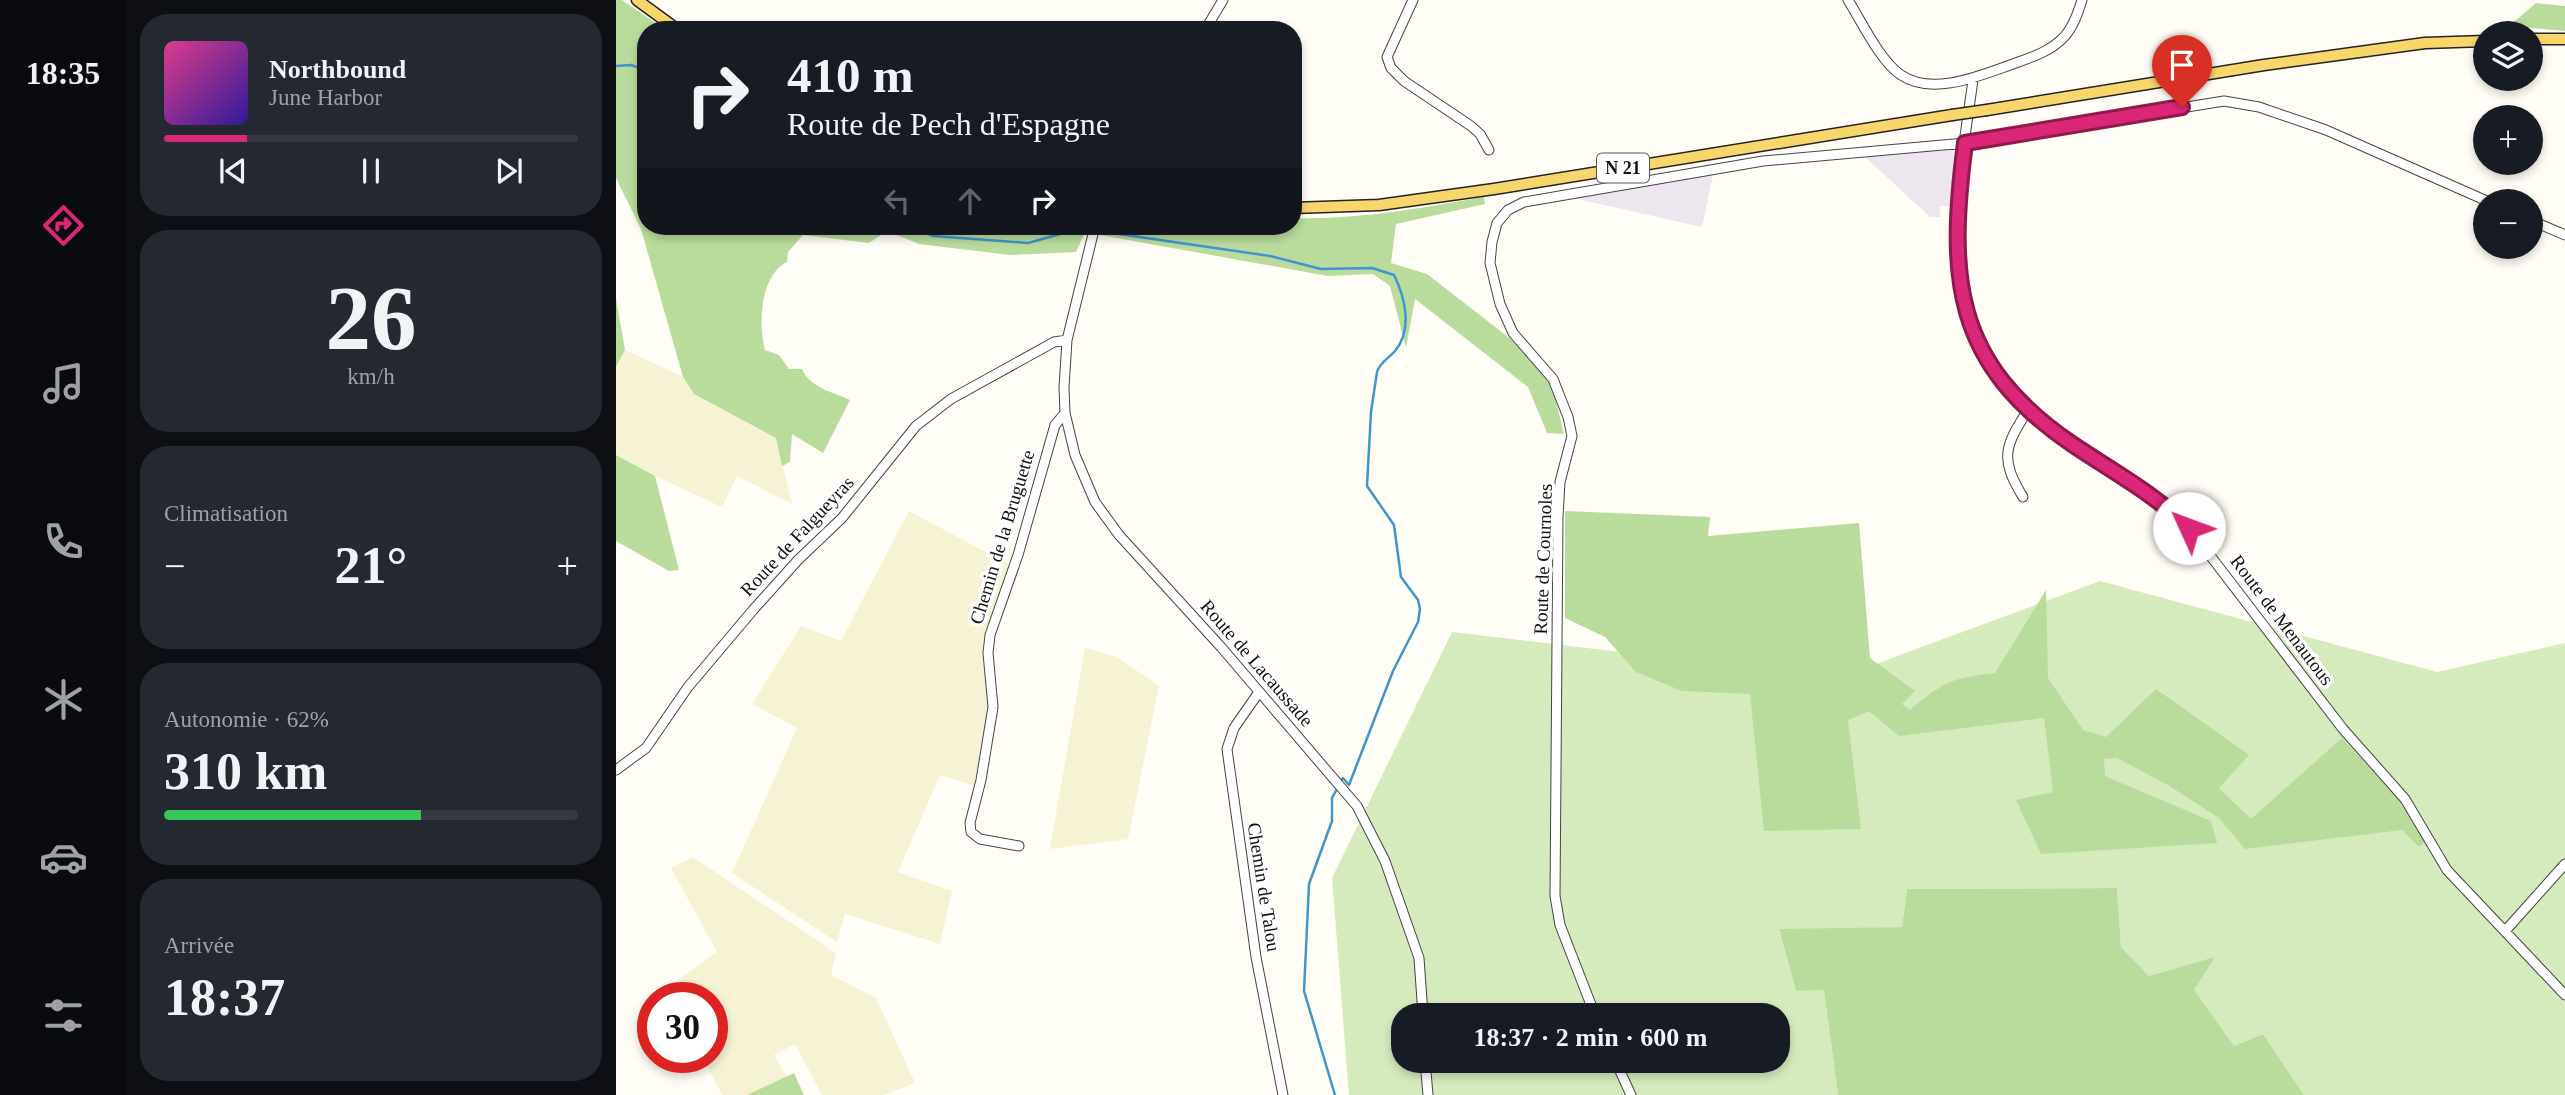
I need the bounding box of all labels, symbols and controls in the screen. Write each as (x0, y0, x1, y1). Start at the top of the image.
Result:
map controls (2473, 21, 2543, 259)
button: layers (2473, 21, 2543, 91)
pin (2152, 35, 2212, 107)
icon: arrive (2163, 46, 2201, 84)
text: 410 m (787, 48, 914, 103)
icon: right (672, 49, 763, 140)
text: 18:35 (26, 55, 100, 91)
text: Northbound (269, 55, 406, 84)
text: June Harbor (269, 85, 382, 110)
button: + (2473, 105, 2543, 175)
text: Route de Pech d'Espagne (787, 106, 1110, 142)
icon: previous (214, 152, 252, 190)
icon: pause (352, 152, 390, 190)
icon: next (490, 152, 528, 190)
road number: N 21 (1597, 154, 1649, 182)
icon: left (878, 182, 916, 220)
icon: ahead (951, 182, 989, 220)
icon: right (1024, 182, 1062, 220)
button: − (2473, 189, 2543, 259)
icon: directions (39, 201, 88, 250)
text: 26 (326, 268, 417, 369)
icon: music (39, 359, 88, 408)
text: km/h (347, 364, 395, 389)
street label: Chemin de la Bruguette (966, 447, 1038, 627)
street label: Route de Falgueyras (736, 472, 858, 600)
street label: Route de Cournoles (1530, 483, 1556, 635)
position arrow (2152, 491, 2226, 565)
text: Climatisation (164, 501, 288, 526)
icon: phone (39, 517, 88, 566)
text: 21° (335, 537, 407, 594)
text: − (164, 545, 185, 587)
text: + (557, 545, 578, 587)
street label: Route de Menautous (2226, 551, 2338, 689)
street label: Route de Lacaussade (1196, 596, 1318, 730)
icon: climate (39, 675, 88, 724)
text: Autonomie · 62% (164, 707, 329, 732)
text: 310 km (164, 743, 327, 800)
street label: Chemin de Talou (1243, 821, 1285, 953)
icon: car (39, 833, 88, 882)
text: Arrivée (164, 933, 234, 958)
text: 18:37 (164, 969, 285, 1026)
speed limit sign: 30 (637, 982, 728, 1073)
icon: filters (39, 991, 88, 1040)
text: 18:37 · 2 min · 600 m (1474, 1023, 1708, 1052)

